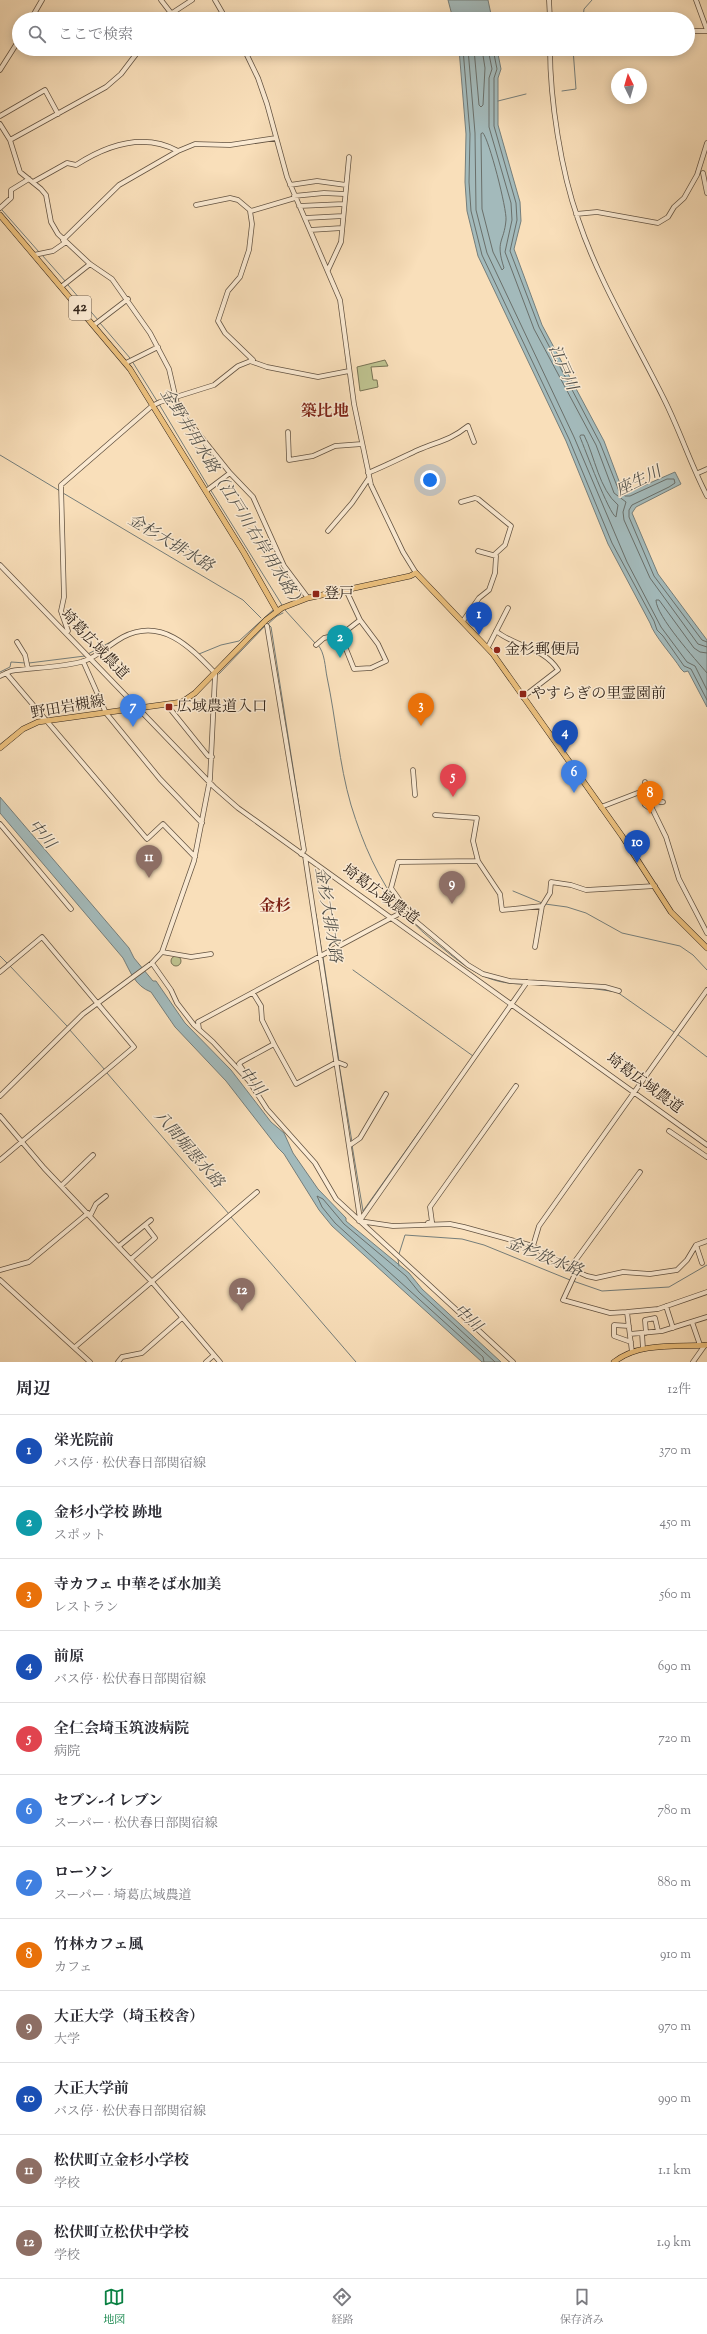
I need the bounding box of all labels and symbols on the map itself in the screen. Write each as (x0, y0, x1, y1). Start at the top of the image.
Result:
north arrow (611, 68, 647, 104)
road number: 42 (69, 296, 91, 320)
water label: 江戸川 (542, 341, 583, 396)
water label: 金野井用水路（江戸川右岸用水路） (153, 384, 309, 614)
district label: 築比地 (301, 401, 349, 424)
water label: 座生川 (612, 460, 667, 503)
your location (420, 470, 440, 490)
water label: 金杉大排水路 (123, 509, 218, 579)
place label: 登戸 (324, 584, 354, 605)
marker: 登戸 (311, 589, 321, 599)
pin: 1 (466, 602, 492, 635)
street label: 埼葛広域農道 (55, 605, 133, 685)
pin: 2 (327, 625, 353, 658)
place label: 金杉郵便局 (505, 640, 580, 661)
marker: 金杉郵便局 (492, 645, 502, 655)
place label: やすらぎの里霊園前 (531, 684, 666, 705)
marker: やすらぎの里霊園前 (518, 689, 528, 699)
street label: 野田岩槻線 (29, 691, 107, 725)
pin: 3 (408, 693, 434, 726)
pin: 7 (120, 694, 146, 727)
place label: 広域農道入口 (177, 697, 267, 718)
marker: 広域農道入口 (164, 702, 174, 712)
pin: 4 (552, 720, 578, 753)
pin: 6 (561, 760, 587, 793)
pin: 5 (440, 764, 466, 797)
pin: 8 (637, 781, 663, 814)
water label: 中川 (22, 815, 61, 856)
pin: 10 (624, 830, 650, 863)
pin: 11 (136, 845, 162, 878)
street label: 埼葛広域農道 (337, 860, 423, 930)
water label: 金杉大排水路 (308, 866, 346, 965)
pin: 9 (439, 871, 465, 904)
district label: 金杉 (259, 896, 291, 919)
street label: 埼葛広域農道 (601, 1049, 687, 1119)
water label: 中川 (232, 1062, 271, 1103)
water label: 八間堀悪水路 (148, 1106, 229, 1195)
water label: 金杉放水路 (503, 1232, 586, 1284)
pin: 12 (229, 1278, 255, 1311)
water label: 中川 (447, 1300, 488, 1340)

